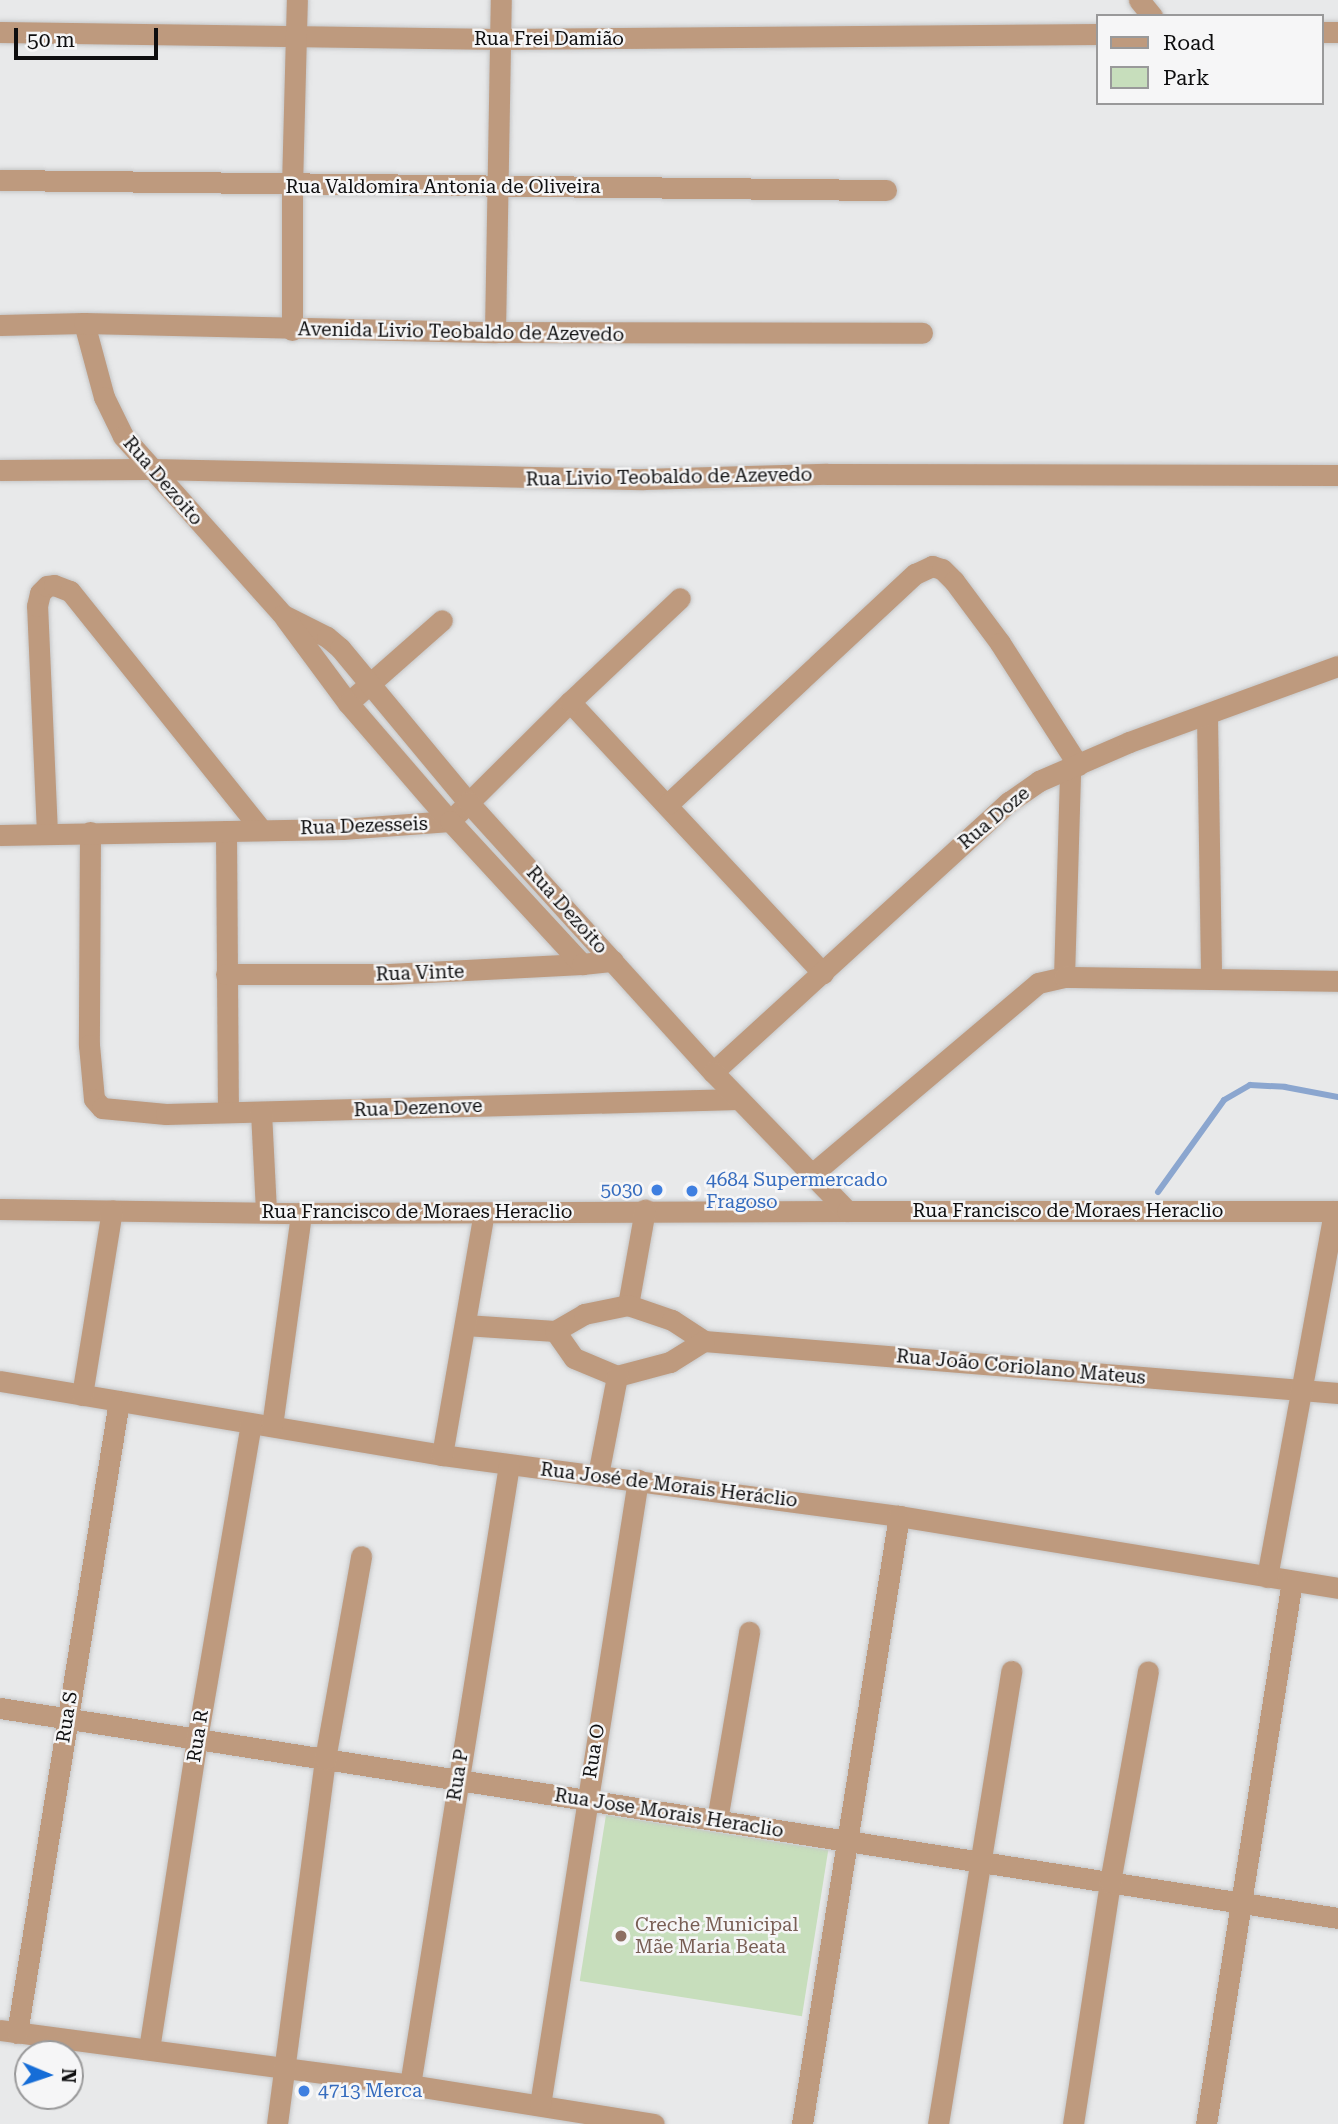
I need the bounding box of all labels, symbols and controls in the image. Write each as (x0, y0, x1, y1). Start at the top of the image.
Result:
scale bar (18, 14, 161, 58)
legend (1096, 14, 1324, 105)
text: 50 m (27, 28, 75, 52)
street label: Rua Frei Damião (474, 28, 624, 50)
text: Road (1163, 31, 1215, 55)
text: Park (1163, 66, 1209, 90)
street label: Rua Valdomira Antonia de Oliveira (286, 176, 600, 198)
street label: Avenida Livio Teobaldo de Azevedo (298, 318, 624, 346)
street label: Rua Dezoito (118, 432, 208, 530)
street label: Rua Livio Teobaldo de Azevedo (525, 463, 813, 491)
street label: Rua Doze (954, 782, 1034, 854)
street label: Rua Dezesseis (300, 812, 428, 840)
street label: Rua Dezoito (522, 861, 612, 959)
street label: Rua Vinte (375, 960, 465, 986)
street label: Rua Dezenove (353, 1094, 483, 1122)
place label: 4684 Supermercado Fragoso (706, 1169, 888, 1213)
place label: 5030 (600, 1179, 643, 1201)
marker: 5030 (649, 1182, 665, 1198)
marker: 4684 Supermercado Fragoso (684, 1183, 700, 1199)
street label: Rua Francisco de Moraes Heraclio (913, 1200, 1223, 1222)
street label: Rua Francisco de Moraes Heraclio (262, 1201, 572, 1223)
street label: Rua João Coriolano Mateus (895, 1345, 1147, 1389)
street label: Rua José de Morais Heráclio (539, 1458, 799, 1512)
street label: Rua S (52, 1690, 82, 1744)
street label: Rua R (183, 1708, 213, 1764)
street label: Rua O (578, 1722, 610, 1780)
street label: Rua P (443, 1748, 473, 1802)
street label: Rua Jose Morais Heraclio (553, 1784, 785, 1842)
place label: Creche Municipal Mãe Maria Beata (635, 1914, 798, 1958)
marker: Creche Municipal Mãe Maria Beata (613, 1928, 629, 1944)
north arrow (14, 2040, 84, 2110)
text: N (57, 2068, 80, 2083)
place label: 4713 Merca (318, 2080, 422, 2102)
marker: 4713 Merca (296, 2083, 312, 2099)

